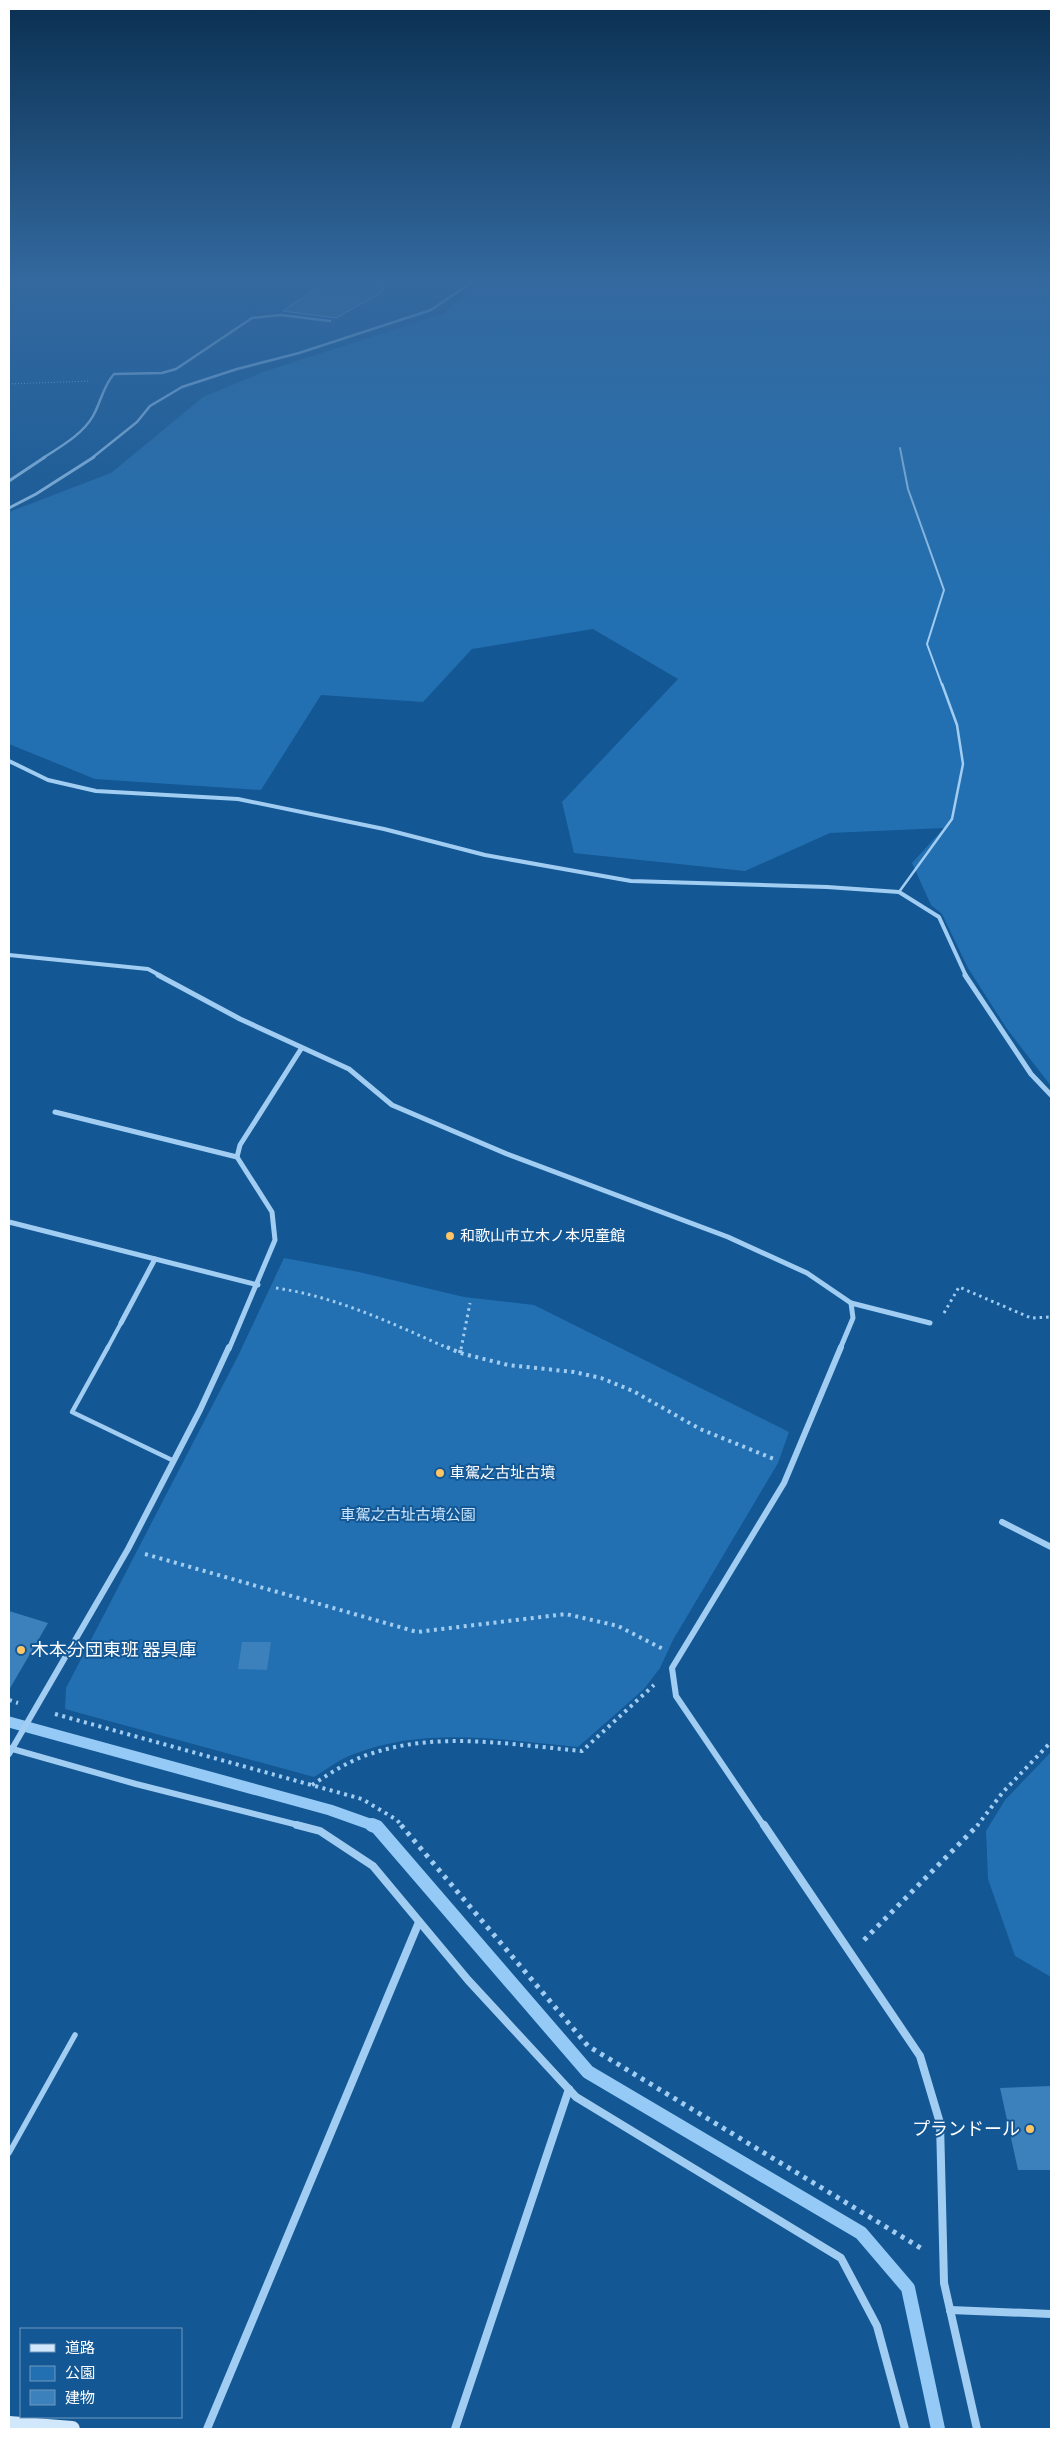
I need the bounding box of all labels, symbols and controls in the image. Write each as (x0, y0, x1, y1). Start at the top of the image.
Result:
place label: 和歌山市立木ノ本児童館 (460, 1226, 625, 1247)
marker: 和歌山市立木ノ本児童館 (444, 1230, 456, 1242)
place label: 車駕之古址古墳 (450, 1463, 555, 1484)
marker: 車駕之古址古墳 (434, 1467, 446, 1479)
park label: 車駕之古址古墳公園 (340, 1505, 476, 1526)
place label: 木本分団東班 器具庫 (31, 1638, 197, 1663)
marker: 木本分団東班 器具庫 (15, 1644, 27, 1656)
place label: プランドール (912, 2117, 1020, 2142)
marker: プランドール (1024, 2123, 1036, 2135)
legend (20, 2328, 182, 2418)
text: 道路 (65, 2338, 95, 2359)
text: 公園 (65, 2363, 95, 2384)
text: 建物 (65, 2388, 95, 2409)

